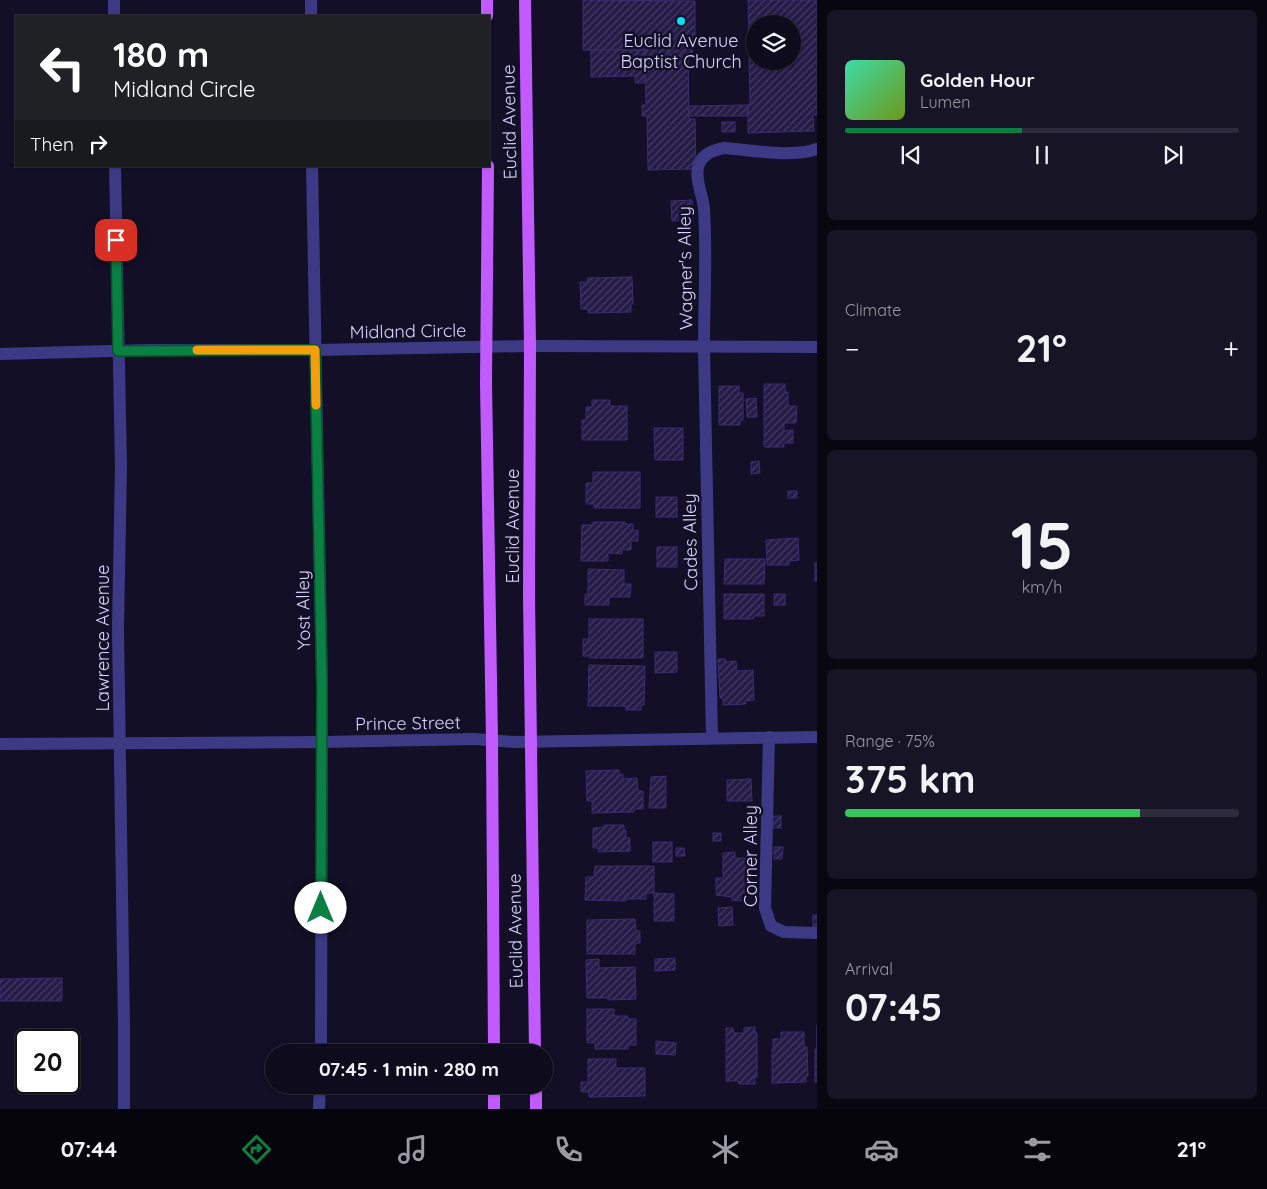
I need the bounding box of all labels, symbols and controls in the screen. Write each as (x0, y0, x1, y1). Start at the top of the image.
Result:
marker: Euclid Avenue Baptist Church (675, 15, 687, 27)
map controls (746, 15, 801, 70)
button: layers (746, 15, 801, 70)
place label: Euclid Avenue Baptist Church (620, 29, 742, 73)
text: 180 m (113, 32, 209, 76)
icon: left (30, 35, 95, 100)
street label: Euclid Avenue (496, 64, 522, 180)
text: Golden Hour (920, 68, 1035, 92)
text: Midland Circle (113, 75, 255, 103)
text: Lumen (920, 92, 971, 112)
icon: right (84, 130, 112, 158)
text: Then (30, 132, 74, 156)
icon: previous (897, 141, 925, 169)
icon: pause (1028, 141, 1056, 169)
icon: next (1159, 141, 1187, 169)
street label: Wagner's Alley (672, 206, 698, 330)
pin (95, 219, 137, 261)
icon: arrive (102, 226, 130, 254)
text: Climate (845, 300, 901, 320)
street label: Midland Circle (350, 318, 466, 344)
text: 21° (1016, 324, 1067, 372)
text: − (845, 331, 860, 366)
text: + (1223, 331, 1239, 366)
street label: Euclid Avenue (501, 469, 524, 583)
street label: Cades Alley (678, 493, 702, 591)
text: 15 (1011, 504, 1073, 585)
street label: Lawrence Avenue (91, 565, 114, 712)
street label: Yost Alley (291, 570, 315, 650)
text: km/h (1022, 577, 1062, 597)
street label: Prince Street (355, 711, 461, 735)
text: Range · 75% (845, 731, 935, 751)
text: 375 km (845, 755, 975, 803)
street label: Corner Alley (739, 805, 762, 907)
street label: Euclid Avenue (502, 873, 528, 989)
position arrow (294, 881, 346, 933)
text: Arrival (845, 959, 893, 979)
text: 07:45 (845, 983, 942, 1031)
speed limit sign: 20 (15, 1029, 80, 1094)
text: 07:45 · 1 min · 280 m (319, 1057, 499, 1081)
icon: directions (239, 1132, 274, 1167)
icon: music (395, 1132, 430, 1167)
icon: phone (551, 1132, 586, 1167)
icon: climate (708, 1132, 743, 1167)
icon: car (864, 1132, 899, 1167)
icon: filters (1020, 1132, 1055, 1167)
text: 07:44 (61, 1135, 117, 1163)
text: 21° (1177, 1135, 1206, 1163)

